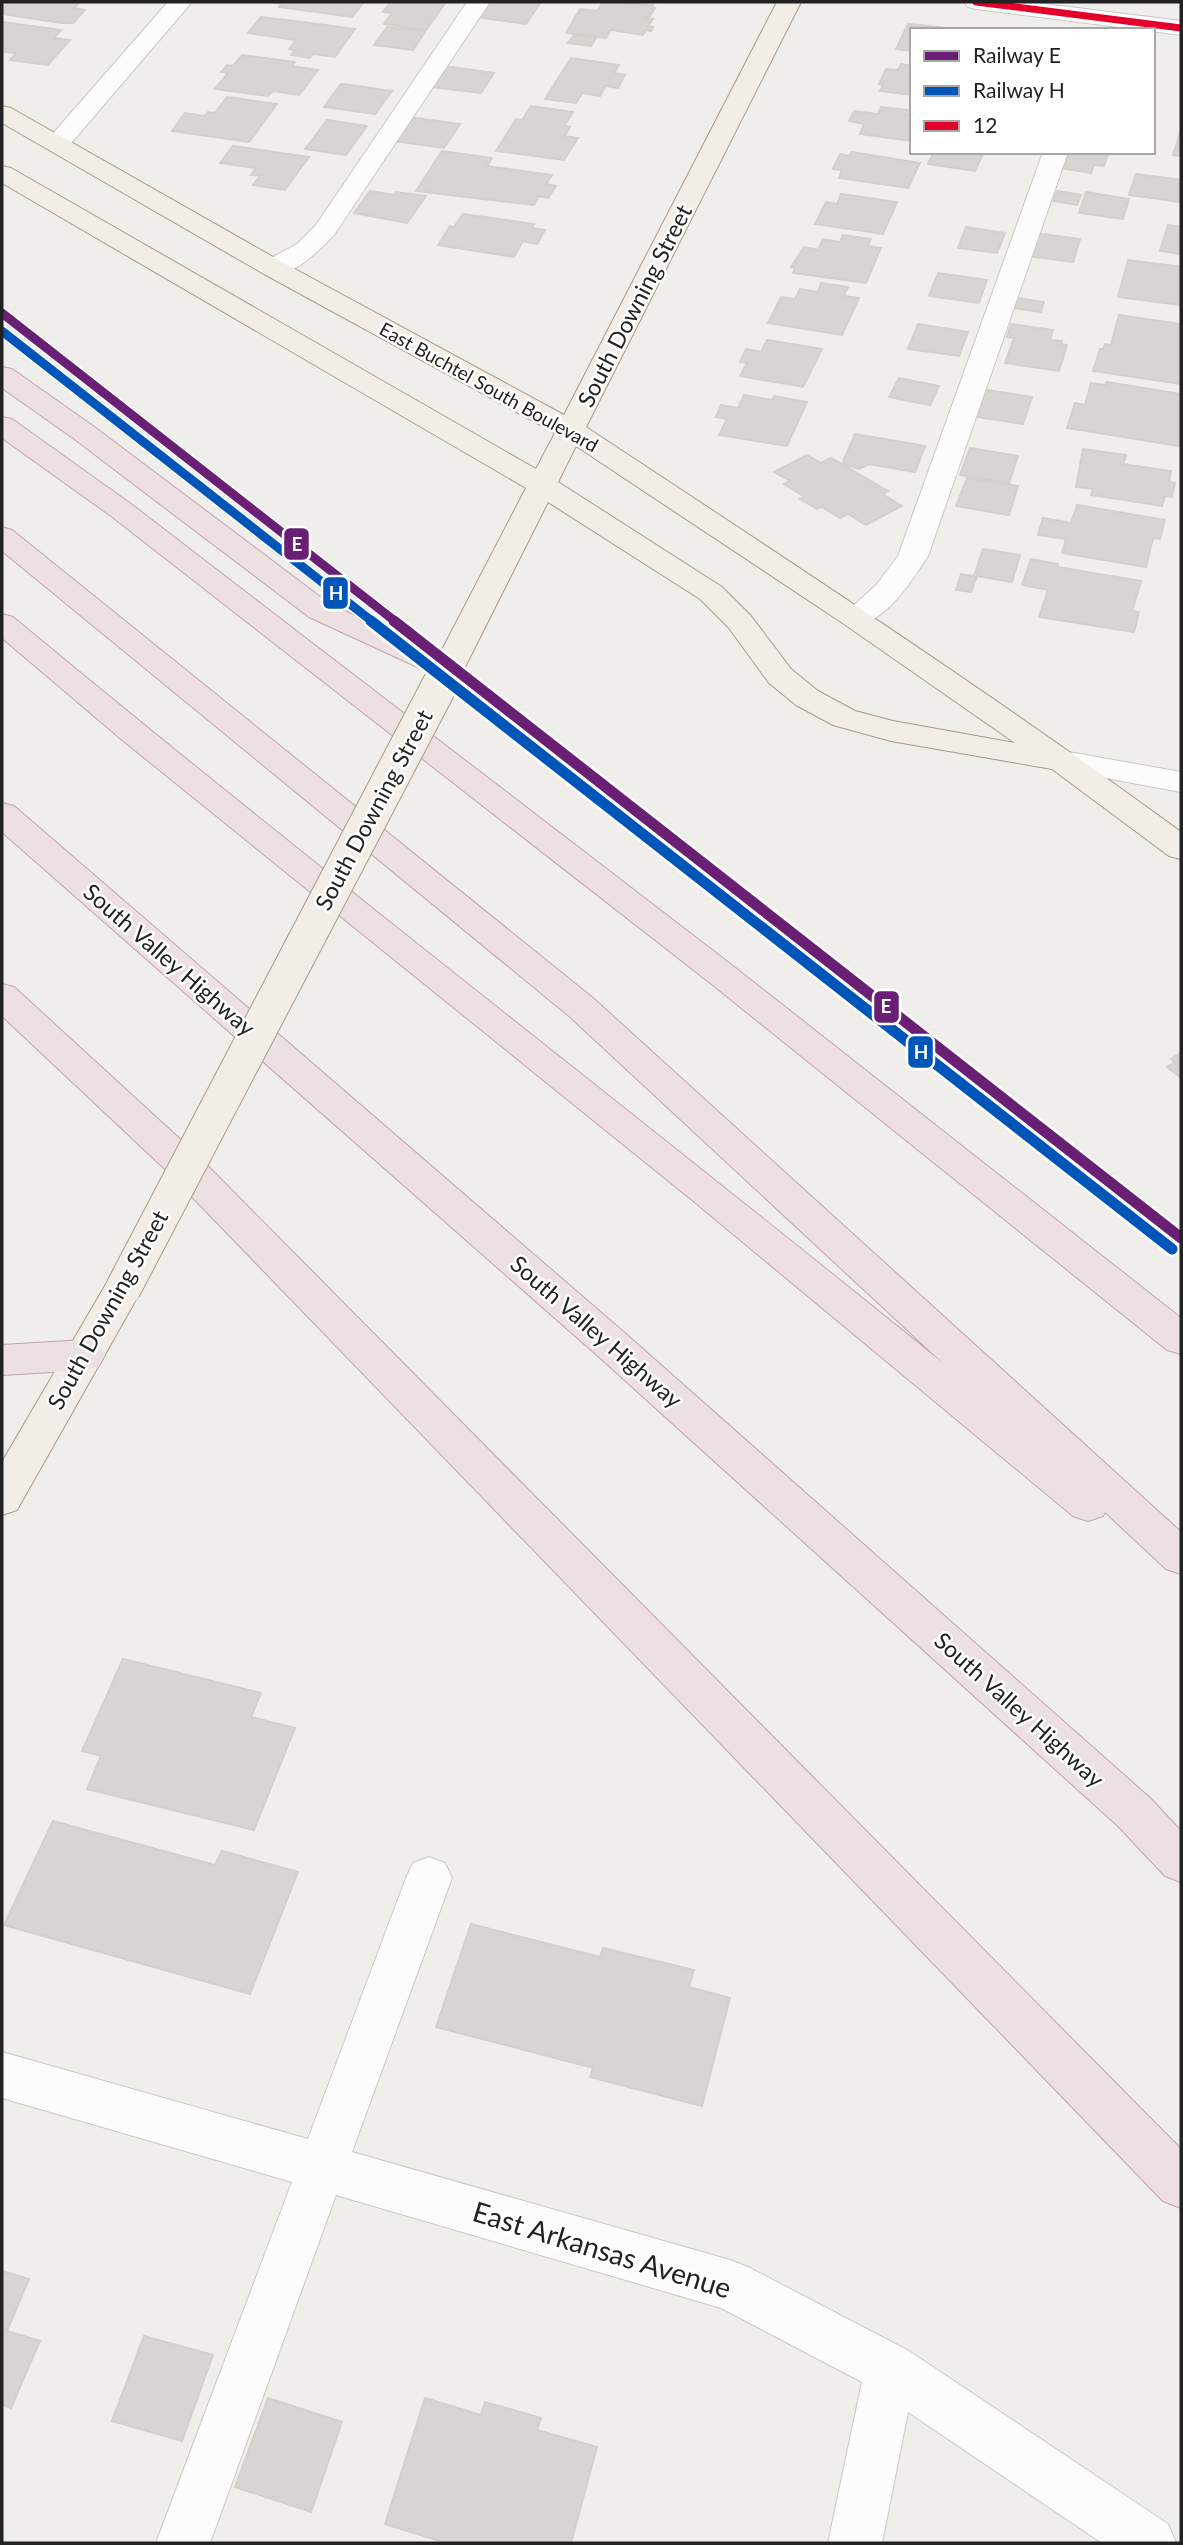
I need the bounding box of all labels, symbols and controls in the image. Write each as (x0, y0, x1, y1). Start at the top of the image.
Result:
legend (910, 28, 1155, 154)
text: Railway E (973, 42, 1061, 67)
text: Railway H (973, 77, 1065, 102)
text: 12 (973, 112, 997, 137)
street label: South Downing Street (571, 199, 698, 411)
street label: East Buchtel South Boulevard (376, 317, 603, 456)
line badge: E (283, 527, 310, 561)
text: E (292, 532, 303, 555)
line badge: H (322, 576, 349, 610)
text: H (329, 581, 343, 604)
street label: South Downing Street (308, 704, 438, 915)
street label: South Valley Highway (78, 877, 261, 1041)
line badge: E (873, 990, 900, 1024)
text: E (881, 994, 892, 1017)
line badge: H (907, 1035, 934, 1069)
text: H (914, 1040, 928, 1063)
street label: South Downing Street (41, 1205, 174, 1414)
street label: South Valley Highway (505, 1249, 688, 1413)
street label: South Valley Highway (929, 1626, 1110, 1793)
street label: East Arkansas Avenue (469, 2194, 736, 2305)

